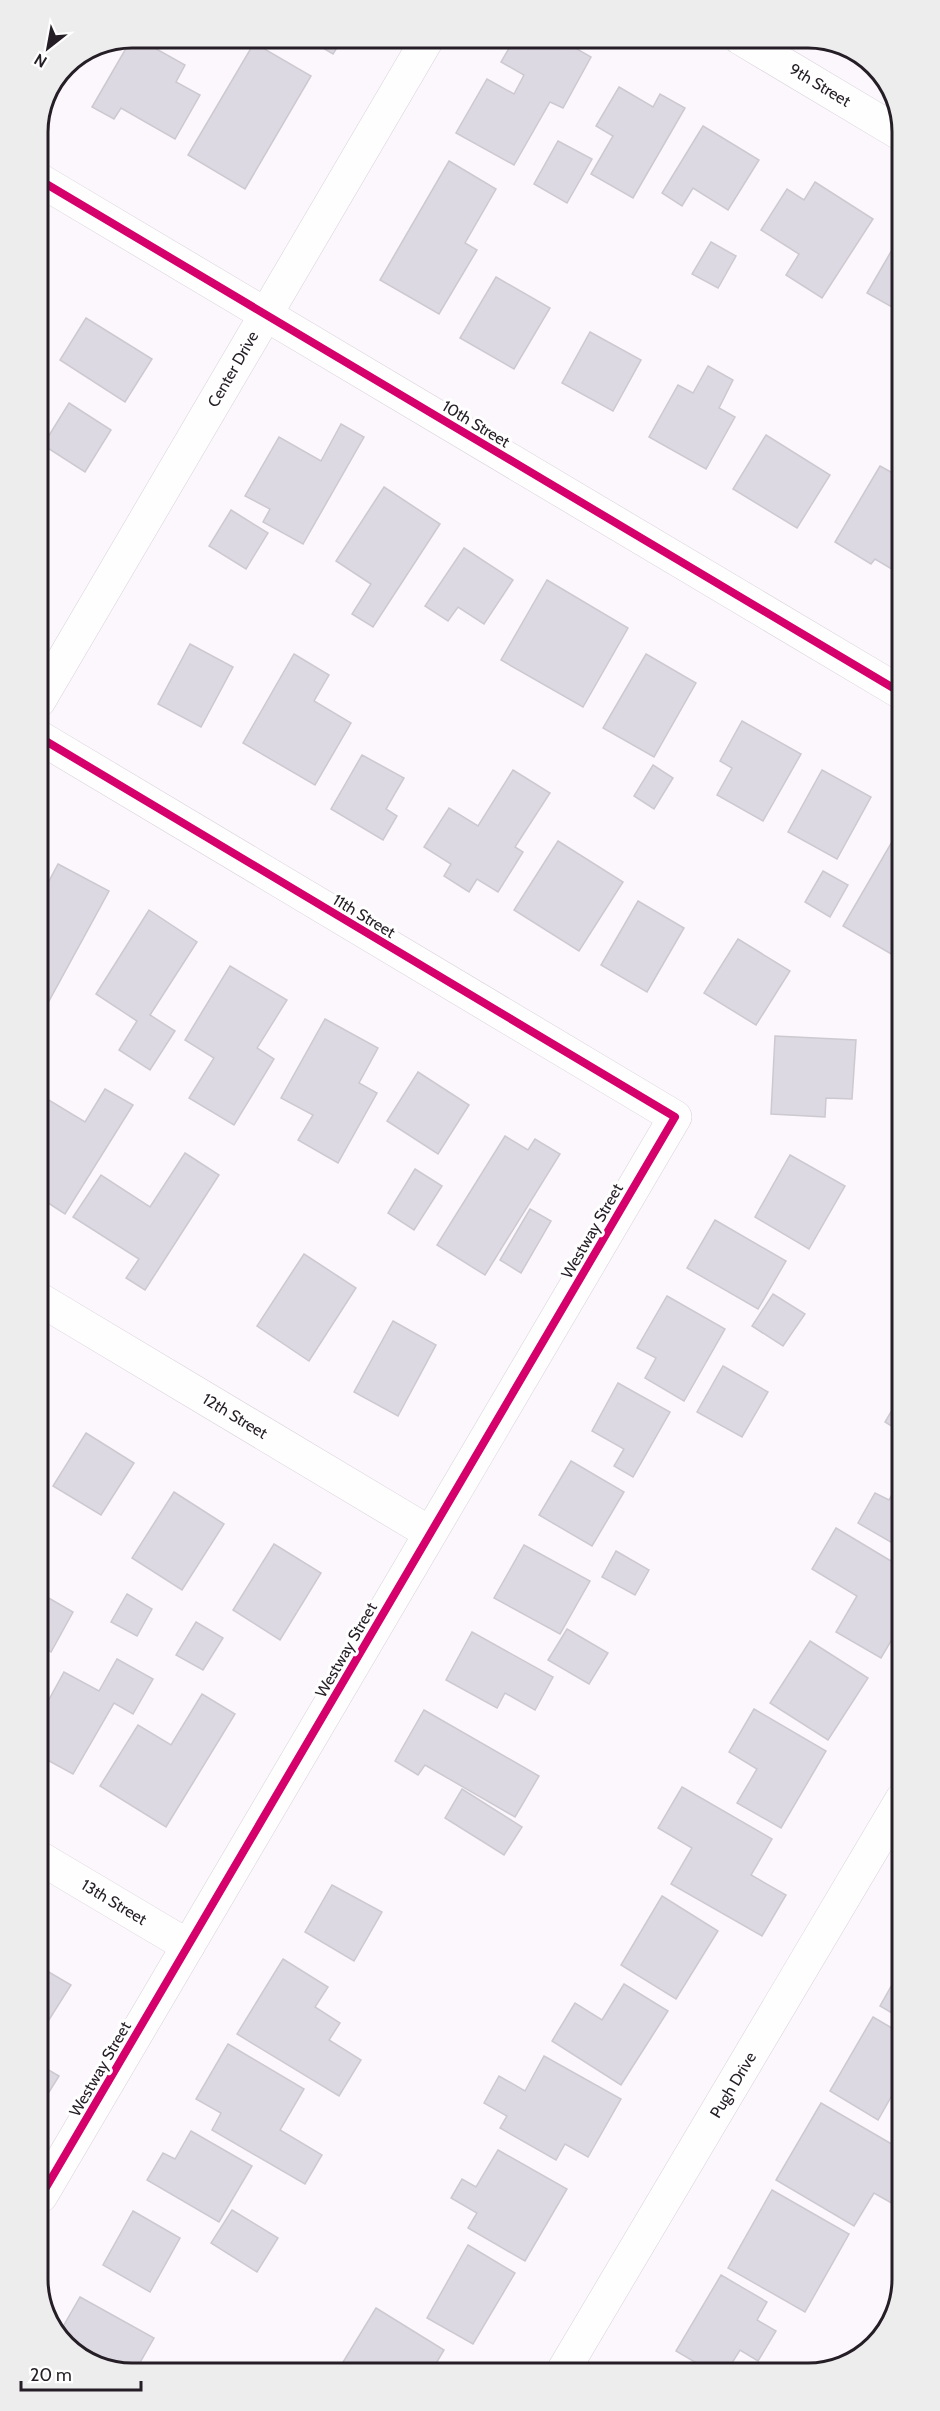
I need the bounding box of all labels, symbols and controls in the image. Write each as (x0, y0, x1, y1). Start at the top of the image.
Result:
north arrow (18, 18, 78, 78)
text: N (31, 49, 50, 71)
street label: 9th Street (786, 59, 855, 111)
street label: Center Drive (204, 328, 262, 410)
street label: 10th Street (439, 396, 514, 452)
street label: 11th Street (329, 890, 399, 942)
street label: Westway Street (557, 1180, 627, 1282)
street label: 12th Street (199, 1389, 271, 1443)
street label: Westway Street (311, 1599, 381, 1701)
street label: 13th Street (78, 1875, 151, 1929)
street label: Westway Street (65, 2018, 135, 2120)
street label: Pugh Drive (706, 2049, 760, 2121)
scale bar (21, 2354, 141, 2392)
text: 20 m (30, 2364, 72, 2386)

